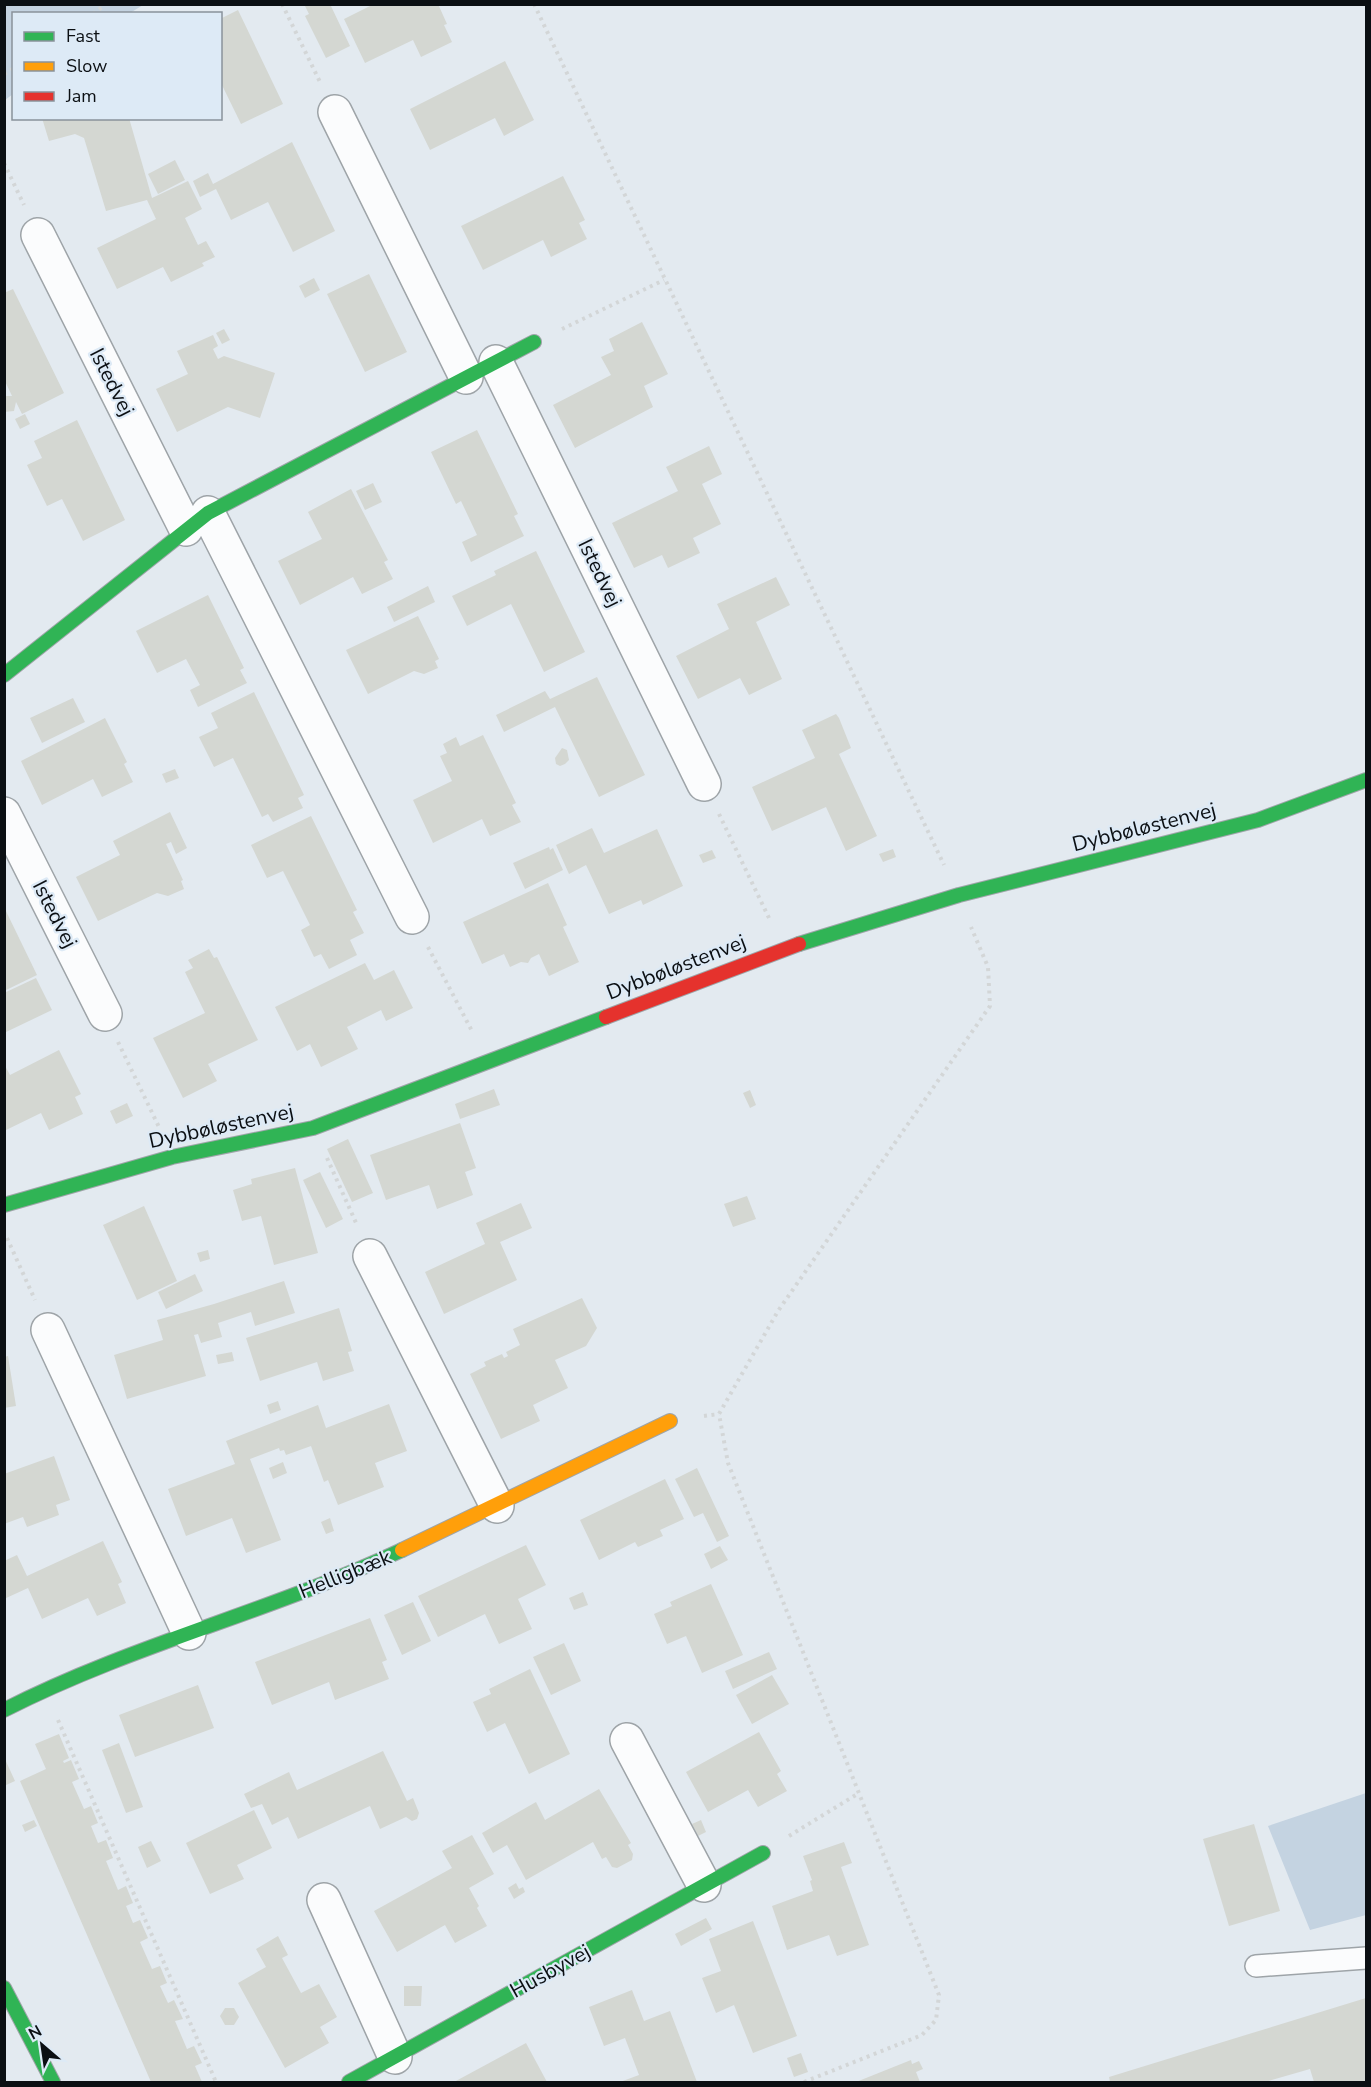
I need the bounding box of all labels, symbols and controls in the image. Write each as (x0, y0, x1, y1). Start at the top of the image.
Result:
legend (12, 12, 222, 120)
text: Fast (66, 24, 101, 48)
text: Slow (66, 54, 107, 78)
text: Jam (65, 84, 97, 108)
street label: Istedvej (83, 343, 141, 421)
street label: Istedvej (571, 534, 629, 612)
street label: Dybbøløstenvej (1069, 796, 1219, 858)
street label: Istedvej (26, 875, 84, 953)
street label: Dybbøløstenvej (602, 928, 750, 1006)
street label: Dybbøløstenvej (146, 1097, 296, 1155)
street label: Helligbæk (295, 1543, 396, 1605)
street label: Husbyvej (505, 1937, 595, 2005)
north arrow (12, 2015, 72, 2075)
text: N (25, 2020, 46, 2045)

